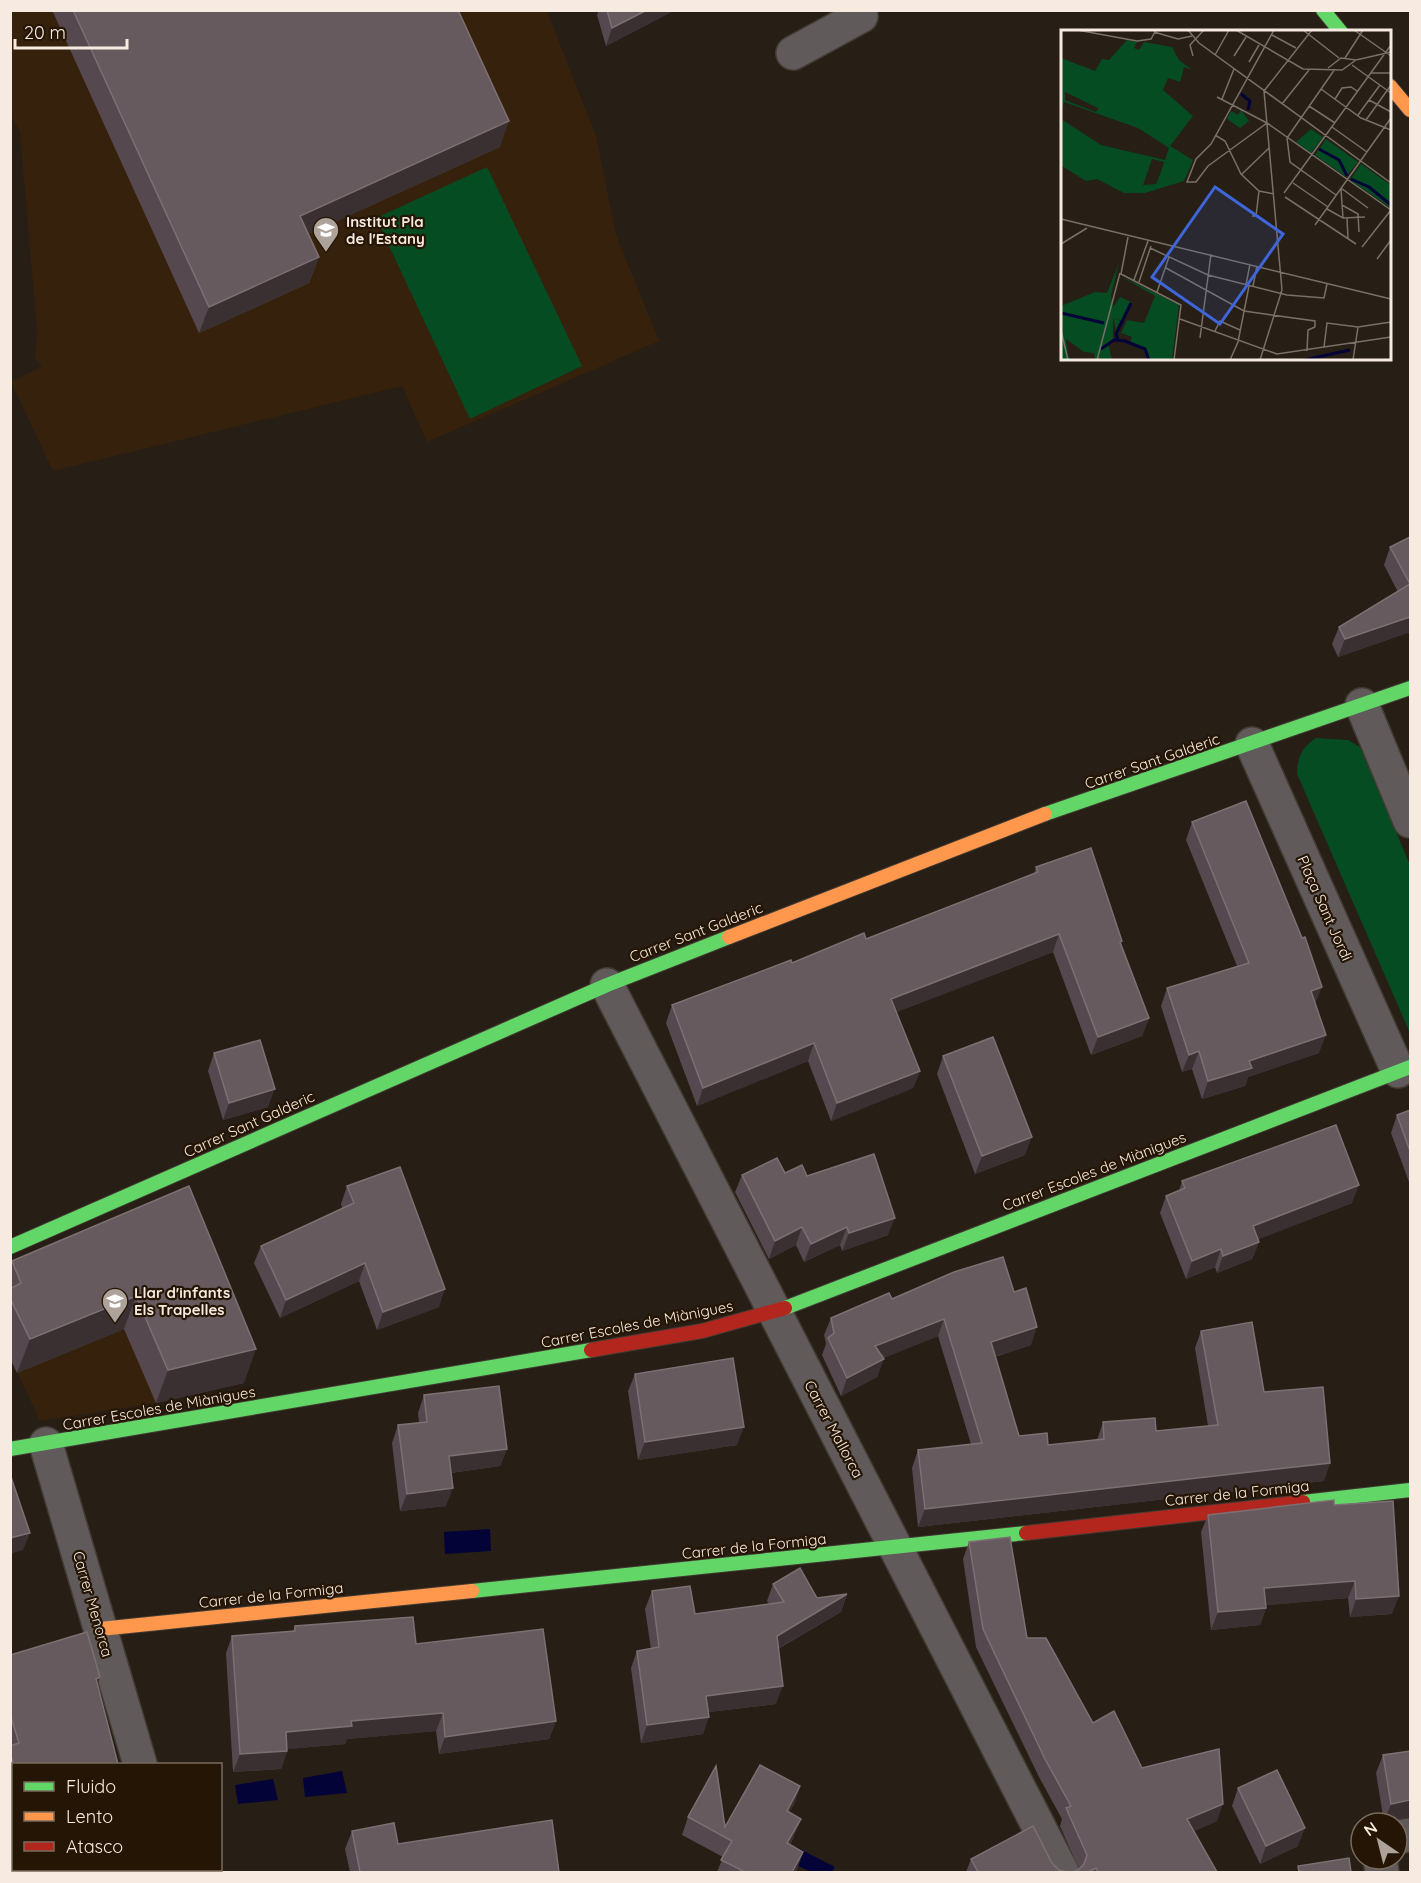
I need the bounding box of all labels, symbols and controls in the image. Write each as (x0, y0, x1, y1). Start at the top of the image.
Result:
scale bar (15, 12, 128, 50)
text: 20 m (24, 21, 66, 44)
inset map (1061, 30, 1391, 360)
place label: Institut Pla de l'Estany (346, 212, 425, 248)
school or university icon: Institut Pla de l'Estany (311, 215, 341, 253)
street label: Carrer Sant Galderic (1082, 729, 1222, 793)
street label: Plaça Sant Jordi (1293, 852, 1357, 964)
street label: Carrer Sant Galderic (627, 898, 766, 966)
street label: Carrer Sant Galderic (181, 1087, 318, 1161)
street label: Carrer Escoles de Miànigues (999, 1127, 1189, 1215)
place label: Llar d'infants Els Trapelles (134, 1283, 230, 1319)
school or university icon: Llar d'infants Els Trapelles (100, 1286, 130, 1324)
street label: Carrer Escoles de Miànigues (539, 1296, 735, 1352)
street label: Carrer Mallorca (800, 1377, 868, 1481)
street label: Carrer Escoles de Miànigues (61, 1382, 257, 1434)
street label: Carrer de la Formiga (1164, 1476, 1310, 1510)
street label: Carrer de la Formiga (681, 1529, 827, 1563)
street label: Carrer Menorca (69, 1549, 117, 1659)
street label: Carrer de la Formiga (198, 1578, 344, 1612)
legend (12, 1763, 222, 1871)
text: Fluido (66, 1775, 116, 1798)
text: Lento (66, 1805, 113, 1828)
north arrow (1349, 1811, 1409, 1871)
text: N (1360, 1817, 1381, 1840)
text: Atasco (66, 1835, 123, 1858)

